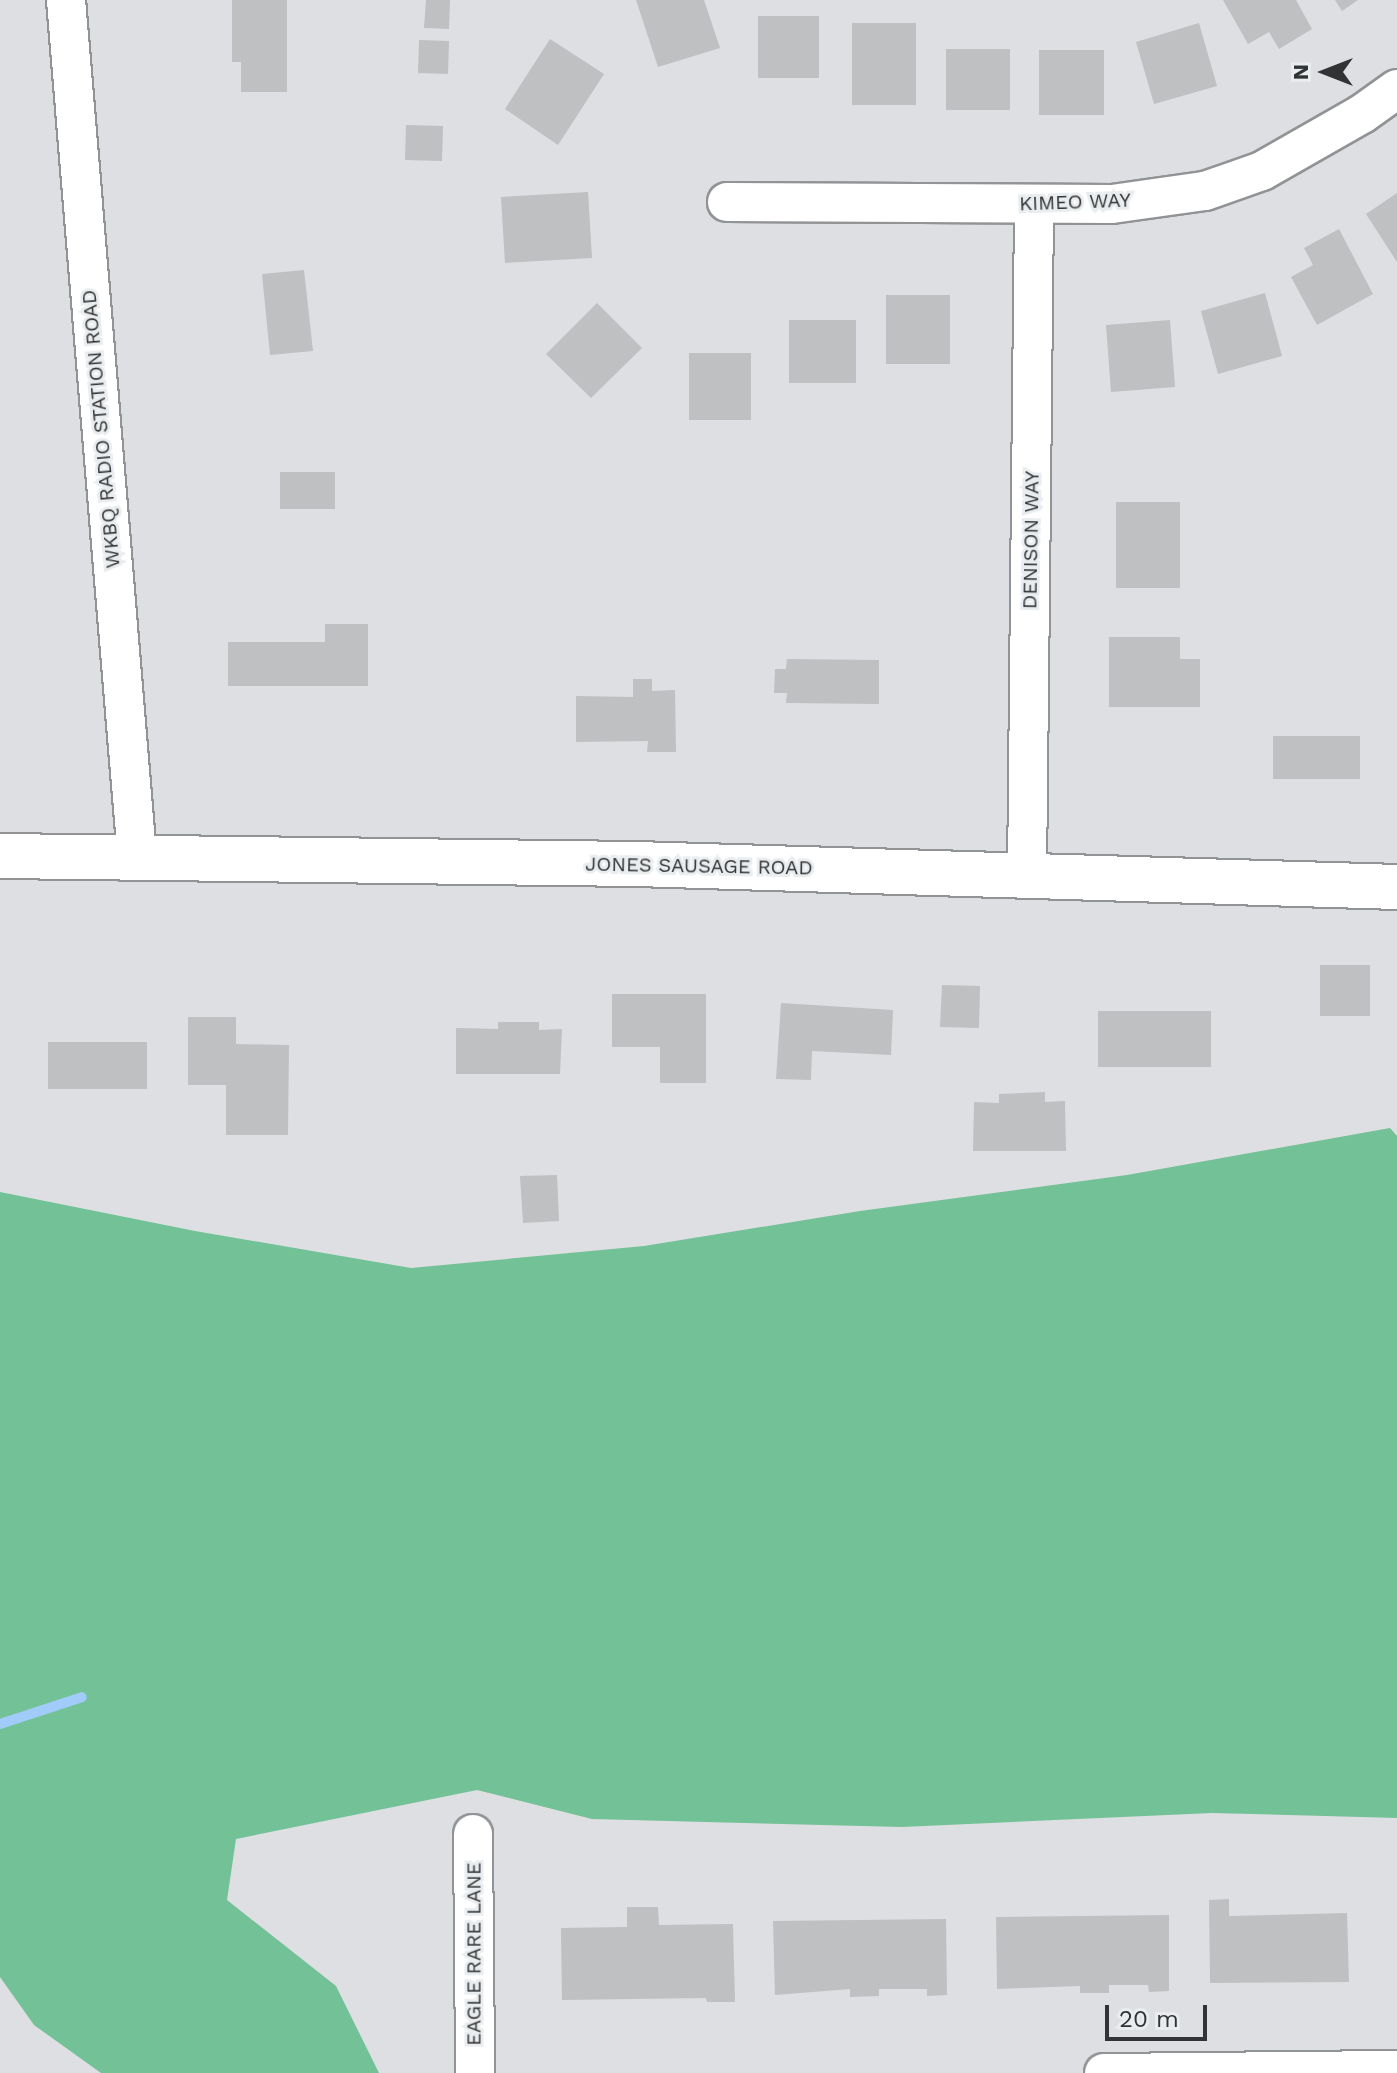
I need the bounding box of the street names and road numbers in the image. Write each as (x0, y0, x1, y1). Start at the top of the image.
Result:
street label: KIMEO WAY (1019, 188, 1131, 216)
street label: WKBQ RADIO STATION ROAD (77, 289, 125, 569)
street label: DENISON WAY (1018, 470, 1044, 610)
street label: JONES SAUSAGE ROAD (585, 852, 813, 880)
street label: EAGLE RARE LANE (462, 1862, 486, 2046)

